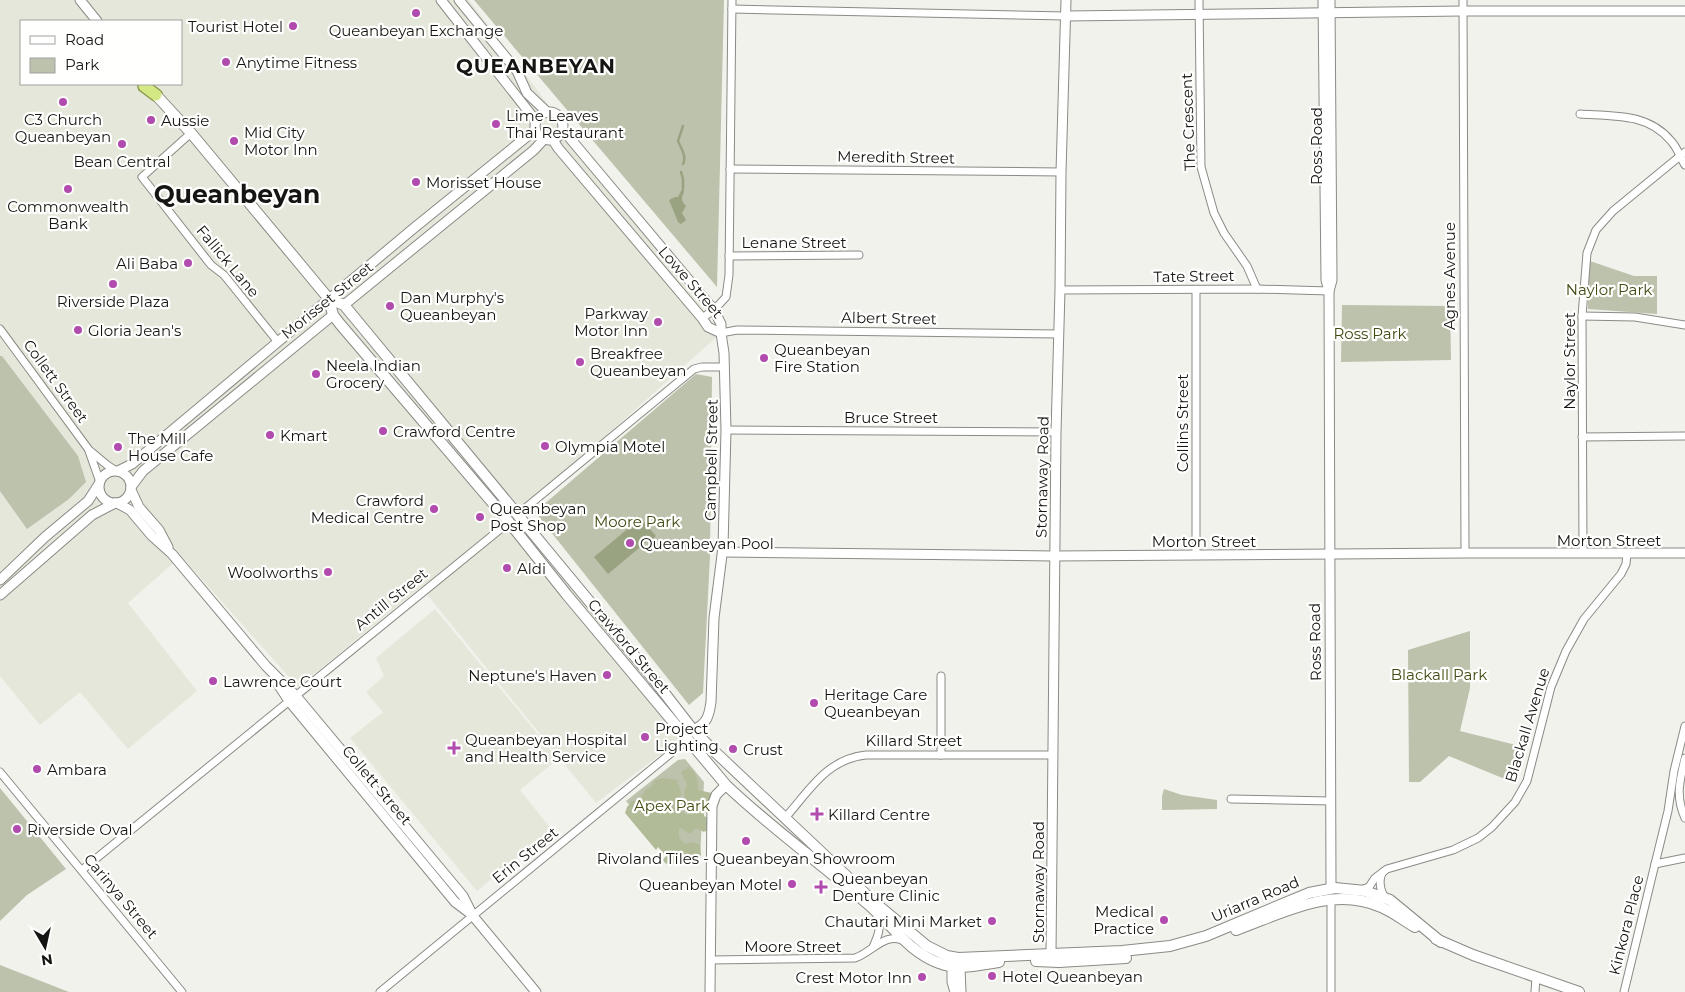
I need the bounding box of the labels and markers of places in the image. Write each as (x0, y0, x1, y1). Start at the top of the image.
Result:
marker: Queanbeyan Exchange (410, 7, 422, 19)
place label: Tourist Hotel (188, 17, 283, 36)
marker: Tourist Hotel (287, 20, 299, 32)
place label: Queanbeyan Exchange (329, 21, 503, 40)
place label: Anytime Fitness (236, 53, 357, 72)
marker: Anytime Fitness (220, 56, 232, 68)
marker: C3 Church Queanbeyan (57, 96, 69, 108)
place label: Lime Leaves Thai Restaurant (506, 106, 624, 142)
place label: C3 Church Queanbeyan (15, 110, 111, 146)
place label: Aussie (161, 111, 209, 130)
marker: Aussie (145, 114, 157, 126)
marker: Lime Leaves Thai Restaurant (490, 118, 502, 130)
place label: Mid City Motor Inn (244, 123, 318, 159)
marker: Mid City Motor Inn (228, 135, 240, 147)
marker: Bean Central (116, 138, 128, 150)
place label: Bean Central (74, 152, 170, 171)
place label: Morisset House (426, 173, 541, 192)
marker: Morisset House (410, 176, 422, 188)
marker: Commonwealth Bank (62, 183, 74, 195)
place label: Commonwealth Bank (7, 197, 129, 233)
place label: Ali Baba (116, 254, 178, 273)
marker: Ali Baba (182, 257, 194, 269)
marker: Riverside Plaza (107, 278, 119, 290)
place label: Dan Murphy's Queanbeyan (400, 288, 504, 324)
place label: Riverside Plaza (57, 292, 169, 311)
marker: Dan Murphy's Queanbeyan (384, 300, 396, 312)
place label: Parkway Motor Inn (574, 304, 649, 340)
marker: Parkway Motor Inn (652, 316, 664, 328)
place label: Gloria Jean's (88, 321, 181, 340)
marker: Gloria Jean's (72, 324, 84, 336)
place label: Queanbeyan Fire Station (774, 340, 870, 376)
place label: Breakfree Queanbeyan (590, 344, 686, 380)
marker: Queanbeyan Fire Station (758, 352, 770, 364)
place label: Neela Indian Grocery (326, 356, 421, 392)
marker: Breakfree Queanbeyan (574, 356, 586, 368)
marker: Neela Indian Grocery (310, 368, 322, 380)
place label: Crawford Centre (393, 422, 516, 441)
marker: Crawford Centre (377, 425, 389, 437)
place label: Kmart (280, 426, 328, 445)
place label: The Mill House Cafe (128, 429, 213, 465)
marker: Kmart (264, 429, 276, 441)
place label: Olympia Motel (555, 437, 665, 456)
marker: Olympia Motel (539, 440, 551, 452)
marker: The Mill House Cafe (112, 441, 124, 453)
place label: Crawford Medical Centre (311, 491, 424, 527)
place label: Queanbeyan Post Shop (490, 499, 586, 535)
marker: Crawford Medical Centre (428, 503, 440, 515)
marker: Queanbeyan Post Shop (474, 511, 486, 523)
place label: Queanbeyan Pool (640, 534, 774, 553)
marker: Queanbeyan Pool (624, 537, 636, 549)
place label: Aldi (517, 559, 546, 578)
marker: Aldi (501, 562, 513, 574)
place label: Woolworths (227, 563, 318, 582)
marker: Woolworths (322, 566, 334, 578)
place label: Neptune's Haven (468, 666, 597, 685)
marker: Neptune's Haven (601, 669, 613, 681)
place label: Lawrence Court (223, 672, 342, 691)
marker: Lawrence Court (207, 675, 219, 687)
place label: Heritage Care Queanbeyan (824, 685, 927, 721)
marker: Heritage Care Queanbeyan (808, 697, 820, 709)
place label: Project Lighting (655, 719, 719, 755)
place label: Queanbeyan Hospital and Health Service (465, 730, 627, 766)
marker: Project Lighting (639, 731, 651, 743)
place label: Crust (743, 740, 783, 759)
marker: Queanbeyan Hospital and Health Service (447, 741, 461, 755)
marker: Crust (727, 743, 739, 755)
place label: Ambara (47, 760, 107, 779)
marker: Ambara (31, 763, 43, 775)
place label: Killard Centre (828, 805, 930, 824)
marker: Killard Centre (810, 807, 824, 821)
place label: Riverside Oval (27, 820, 133, 839)
marker: Riverside Oval (11, 823, 23, 835)
marker: Rivoland Tiles - Queanbeyan Showroom (740, 835, 752, 847)
place label: Rivoland Tiles - Queanbeyan Showroom (597, 849, 895, 868)
place label: Queanbeyan Denture Clinic (832, 869, 940, 905)
place label: Queanbeyan Motel (639, 875, 782, 894)
marker: Queanbeyan Motel (786, 878, 798, 890)
marker: Queanbeyan Denture Clinic (814, 880, 828, 894)
place label: Medical Practice (1093, 902, 1154, 938)
place label: Chautari Mini Market (824, 912, 982, 931)
marker: Medical Practice (1158, 914, 1170, 926)
marker: Chautari Mini Market (986, 915, 998, 927)
place label: Hotel Queanbeyan (1002, 967, 1143, 986)
place label: Crest Motor Inn (795, 968, 912, 987)
marker: Hotel Queanbeyan (986, 970, 998, 982)
marker: Crest Motor Inn (916, 971, 928, 983)

